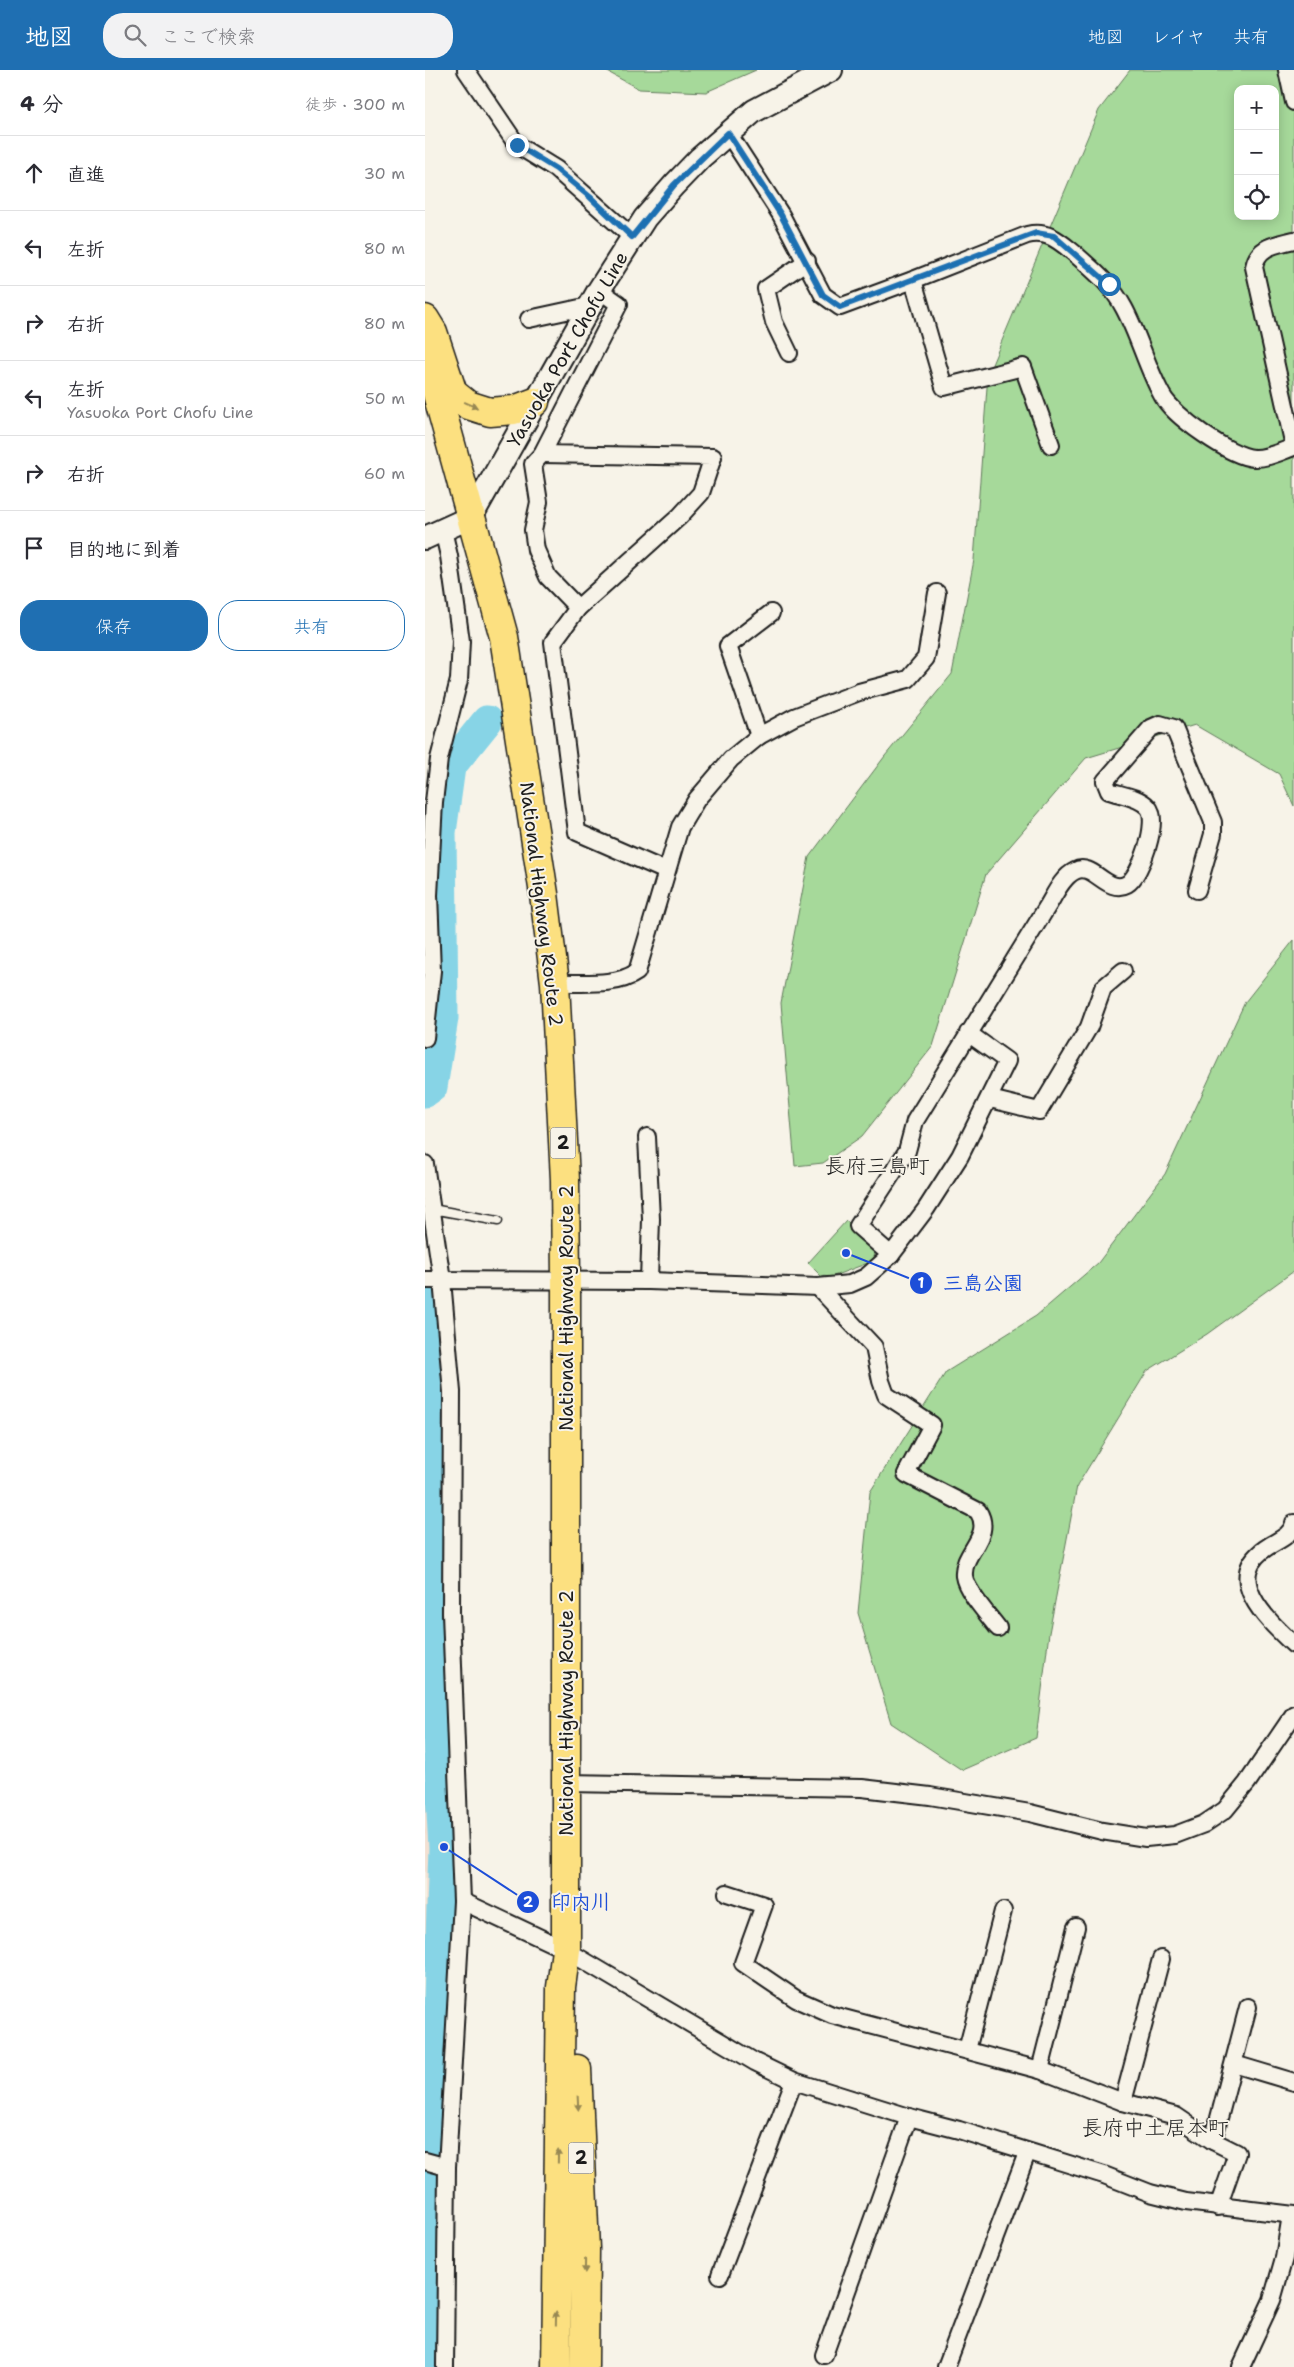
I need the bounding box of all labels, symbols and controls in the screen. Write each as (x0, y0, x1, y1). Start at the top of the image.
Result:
search box (103, 13, 453, 58)
text: 地図 (25, 21, 73, 53)
icon: search (121, 21, 149, 49)
text: ここで検索 (161, 24, 256, 49)
text: 地図 (1088, 25, 1124, 49)
text: レイヤ (1152, 25, 1205, 49)
text: 共有 (1233, 25, 1269, 49)
map controls (1234, 85, 1279, 220)
button: + (1234, 85, 1279, 130)
text: 4 分 (20, 90, 63, 118)
text: 徒歩 · 300 m (305, 94, 405, 115)
button: − (1234, 130, 1279, 175)
route end (506, 134, 529, 157)
icon: ahead (20, 159, 48, 187)
text: 直進 (67, 162, 105, 187)
text: 30 m (364, 163, 405, 184)
button: locate (1234, 175, 1279, 220)
icon: left (20, 234, 48, 262)
text: 左折 (67, 237, 105, 262)
text: 80 m (364, 238, 405, 259)
street label: Yasuoka Port Chofu Line (501, 247, 634, 451)
route start (1098, 273, 1121, 296)
icon: right (20, 309, 48, 337)
text: 右折 (67, 312, 105, 337)
text: 80 m (364, 313, 405, 334)
text: 左折 (67, 377, 105, 402)
icon: left (20, 384, 48, 412)
text: 50 m (365, 388, 405, 409)
one-way arrow (464, 401, 478, 409)
text: Yasuoka Port Chofu Line (67, 402, 254, 423)
icon: right (20, 459, 48, 487)
text: 右折 (67, 462, 105, 487)
text: 60 m (364, 463, 405, 484)
icon: arrive (20, 534, 48, 562)
text: 目的地に到着 (67, 537, 181, 562)
button: 保存 (20, 600, 208, 651)
button: 共有 (218, 600, 405, 651)
street label: National Highway Route 2 (514, 780, 569, 1028)
road number: 2 (551, 1128, 575, 1158)
district label: 長府三島町 (825, 1152, 930, 1180)
street label: National Highway Route 2 (554, 1185, 579, 1431)
callout: 三島公園 (908, 1265, 1033, 1300)
text: 三島公園 (943, 1270, 1023, 1296)
text: 1 (918, 1273, 925, 1293)
street label: National Highway Route 2 (554, 1590, 579, 1836)
callout: 印内川 (516, 1885, 621, 1920)
text: 印内川 (551, 1889, 611, 1915)
text: 2 (523, 1892, 534, 1912)
one-way arrow (575, 2095, 583, 2111)
district label: 長府中土居本町 (1082, 2114, 1229, 2142)
road number: 2 (569, 2142, 593, 2174)
one-way arrow (555, 2148, 563, 2164)
one-way arrow (581, 2258, 589, 2274)
one-way arrow (552, 2310, 560, 2326)

